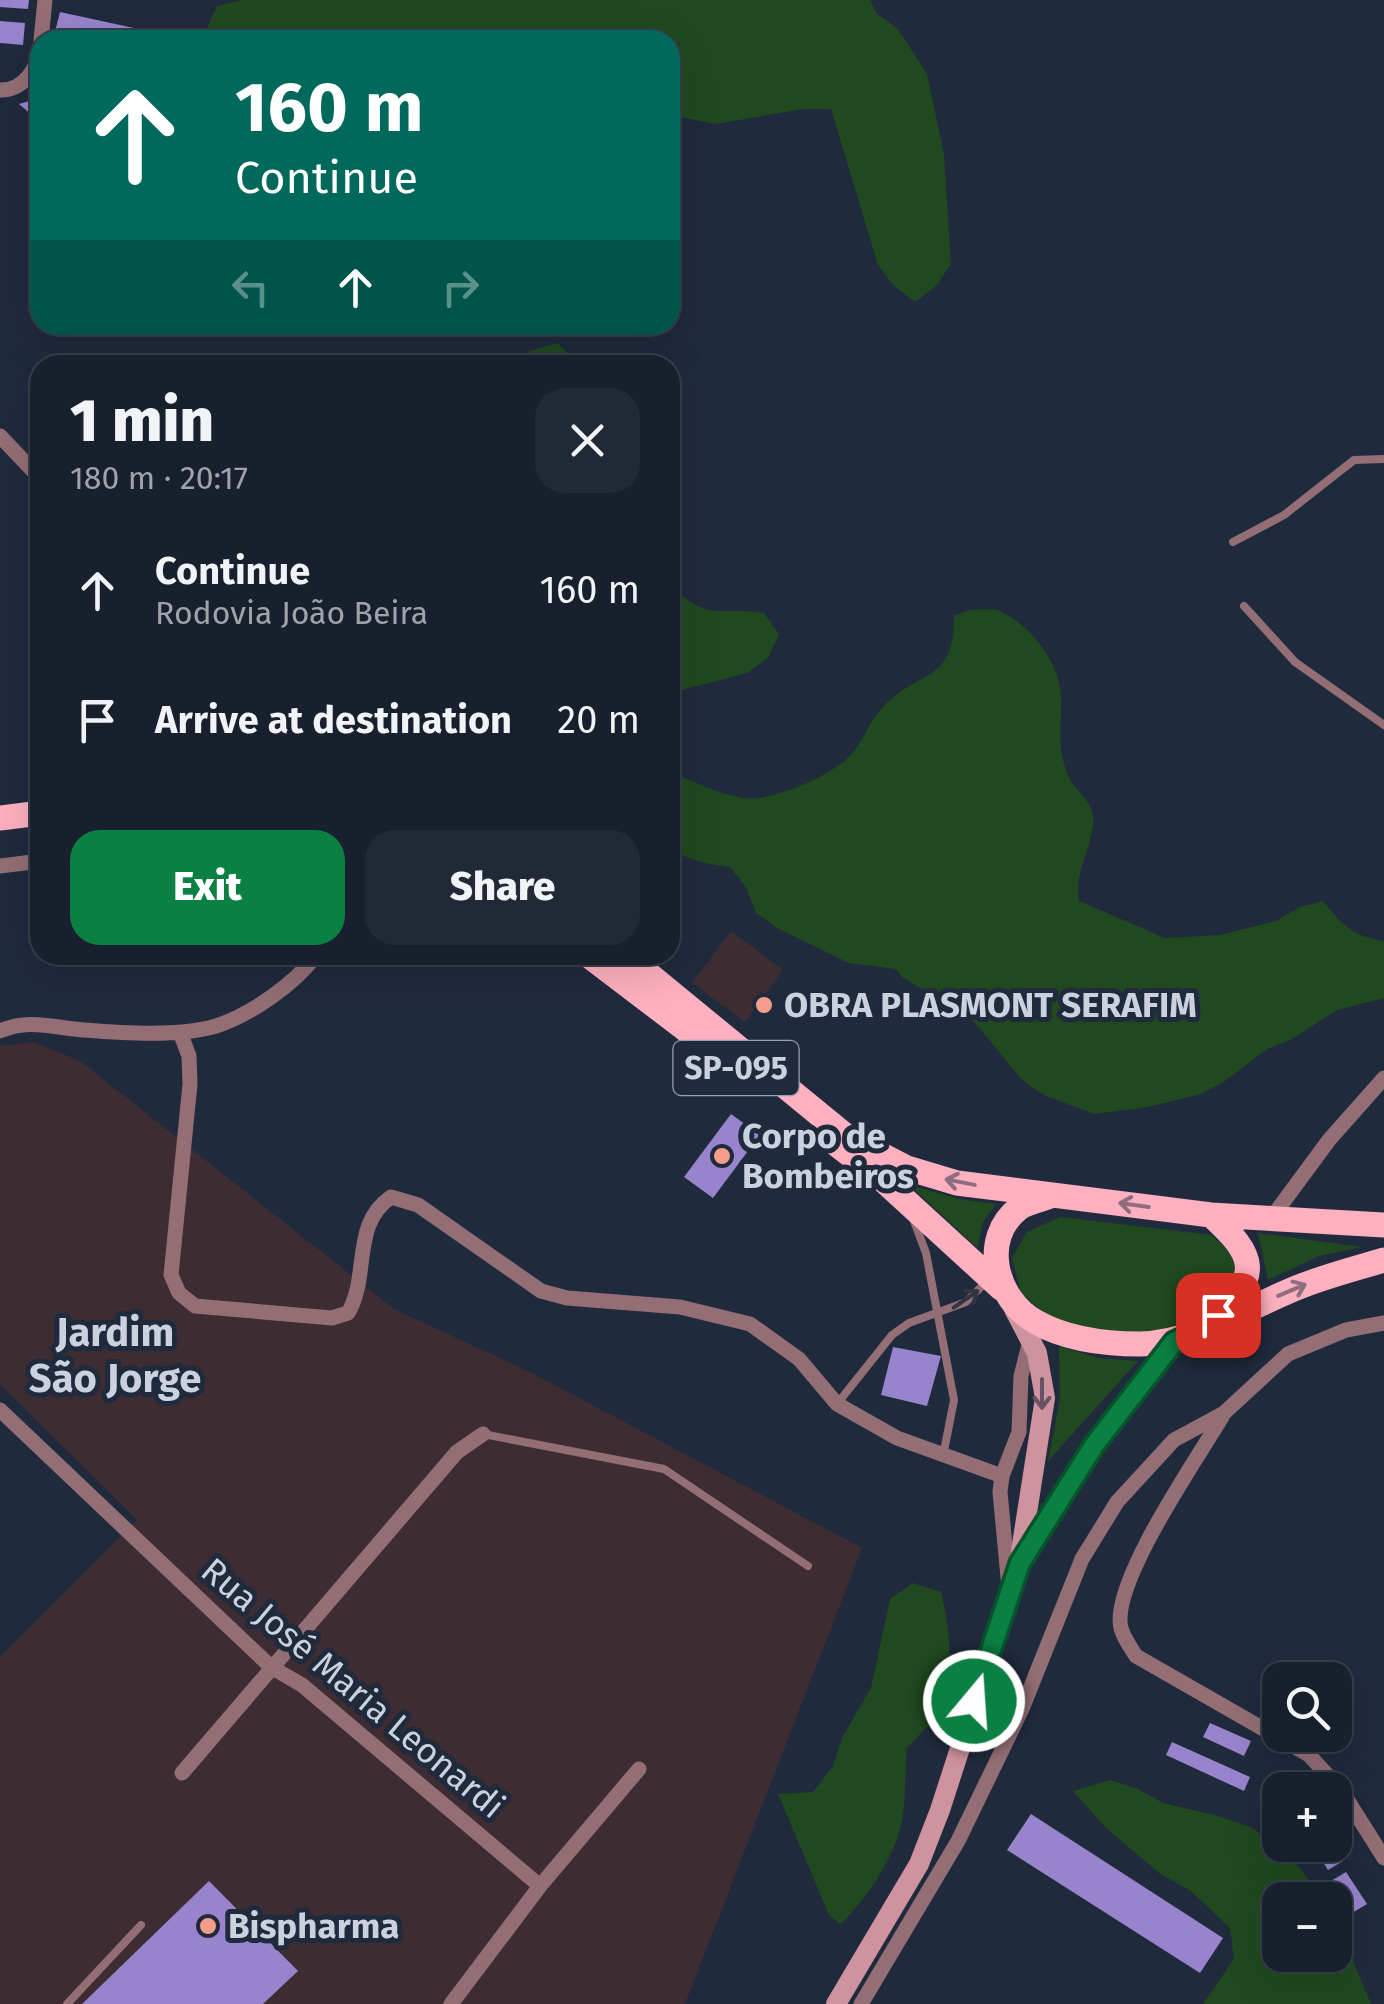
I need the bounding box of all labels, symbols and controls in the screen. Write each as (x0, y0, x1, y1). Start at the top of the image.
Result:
text: 160 m (235, 66, 424, 150)
icon: ahead (70, 70, 200, 200)
text: Continue (235, 151, 418, 205)
icon: left (223, 260, 278, 315)
icon: ahead (328, 260, 383, 315)
icon: right (433, 260, 488, 315)
text: 1 min (70, 385, 214, 457)
button: close (535, 388, 640, 493)
text: 180 m · 20:17 (70, 459, 248, 497)
text: Continue (155, 548, 310, 594)
icon: ahead (70, 563, 125, 618)
text: 160 m (539, 567, 640, 613)
text: Rodovia João Beira (155, 594, 428, 632)
icon: arrive (70, 693, 125, 748)
text: Arrive at destination (155, 697, 512, 743)
text: 20 m (557, 697, 640, 743)
button: Exit (70, 830, 345, 945)
button: Share (365, 830, 640, 945)
place label: OBRA PLASMONT SERAFIM (784, 984, 1197, 1026)
marker: OBRA PLASMONT SERAFIM (753, 994, 775, 1016)
road number: SP-095 (674, 1041, 798, 1095)
place label: Corpo de Bombeiros (742, 1115, 914, 1197)
marker: Corpo de Bombeiros (711, 1145, 733, 1167)
one-way arrow (944, 1172, 977, 1191)
one-way arrow (1118, 1195, 1150, 1214)
pin (1176, 1273, 1261, 1358)
one-way arrow (1276, 1280, 1307, 1298)
one-way arrow (952, 1288, 979, 1309)
icon: arrive (1191, 1288, 1246, 1343)
district label: Jardim São Jorge (29, 1309, 201, 1403)
one-way arrow (1032, 1378, 1052, 1410)
street label: Rua José Maria Leonardi (193, 1549, 513, 1827)
position arrow (922, 1649, 1026, 1753)
map controls (1262, 1662, 1352, 1972)
button: search (1262, 1662, 1352, 1752)
button: + (1262, 1772, 1352, 1862)
button: − (1262, 1882, 1352, 1972)
place label: Bispharma (228, 1905, 399, 1947)
marker: Bispharma (197, 1915, 219, 1937)

